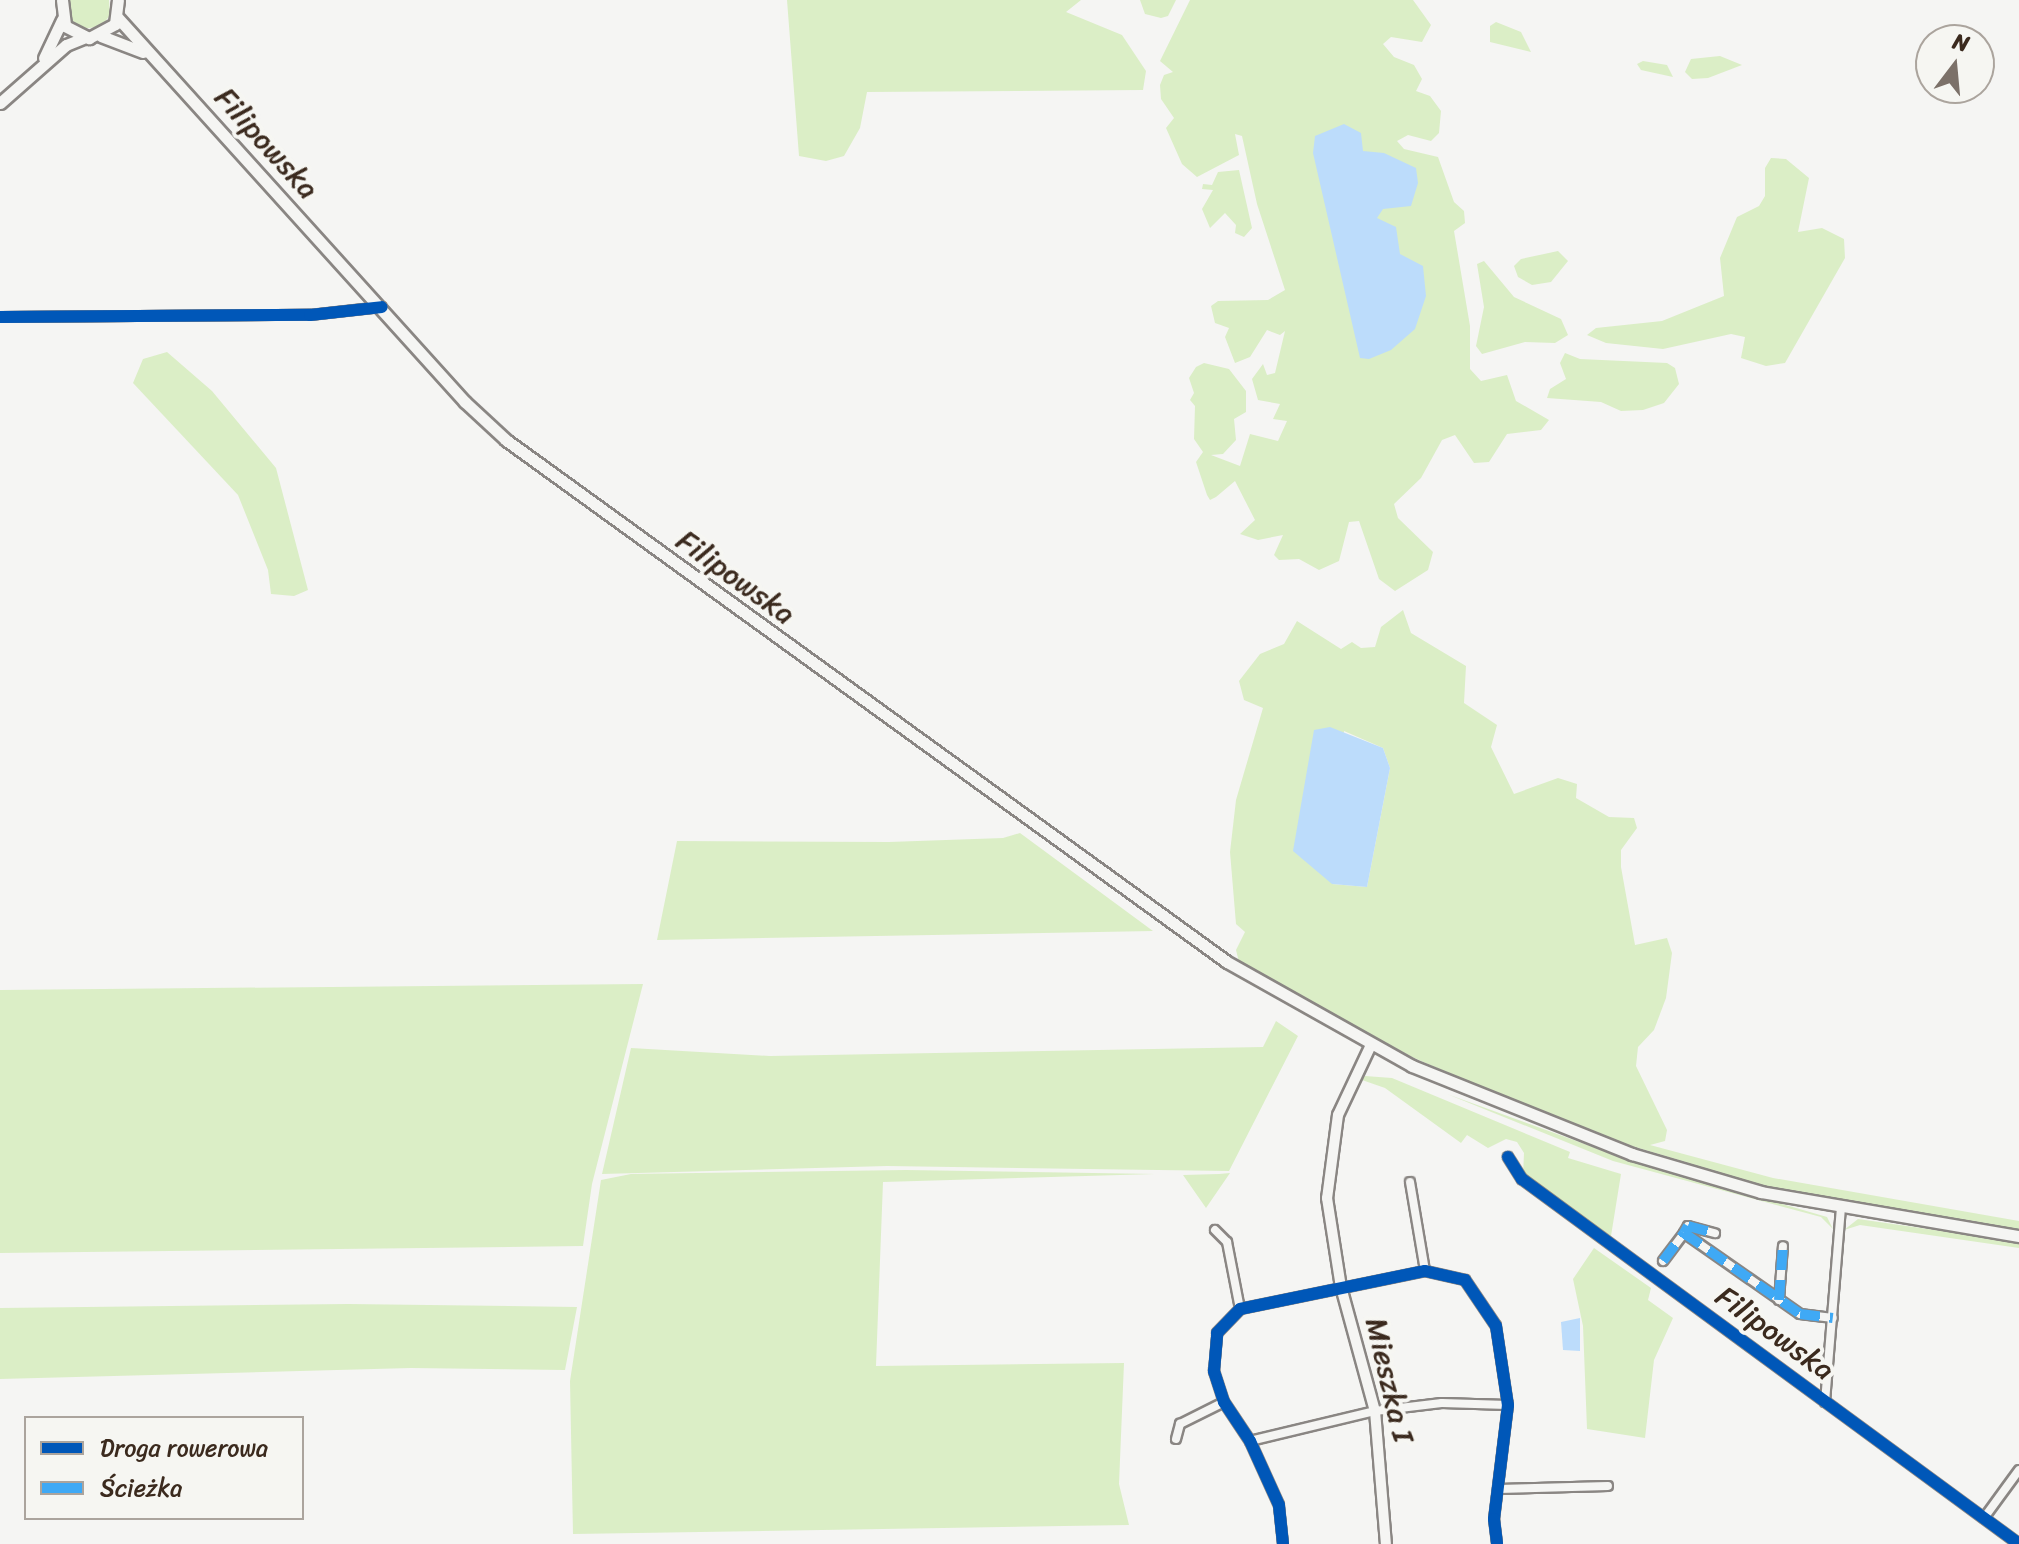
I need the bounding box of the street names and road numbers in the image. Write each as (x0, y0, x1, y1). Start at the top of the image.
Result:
street label: Filipowska (208, 80, 326, 206)
street label: Filipowska (670, 522, 802, 632)
street label: Filipowska (1709, 1278, 1841, 1388)
street label: Mieszka I (1358, 1314, 1422, 1446)

